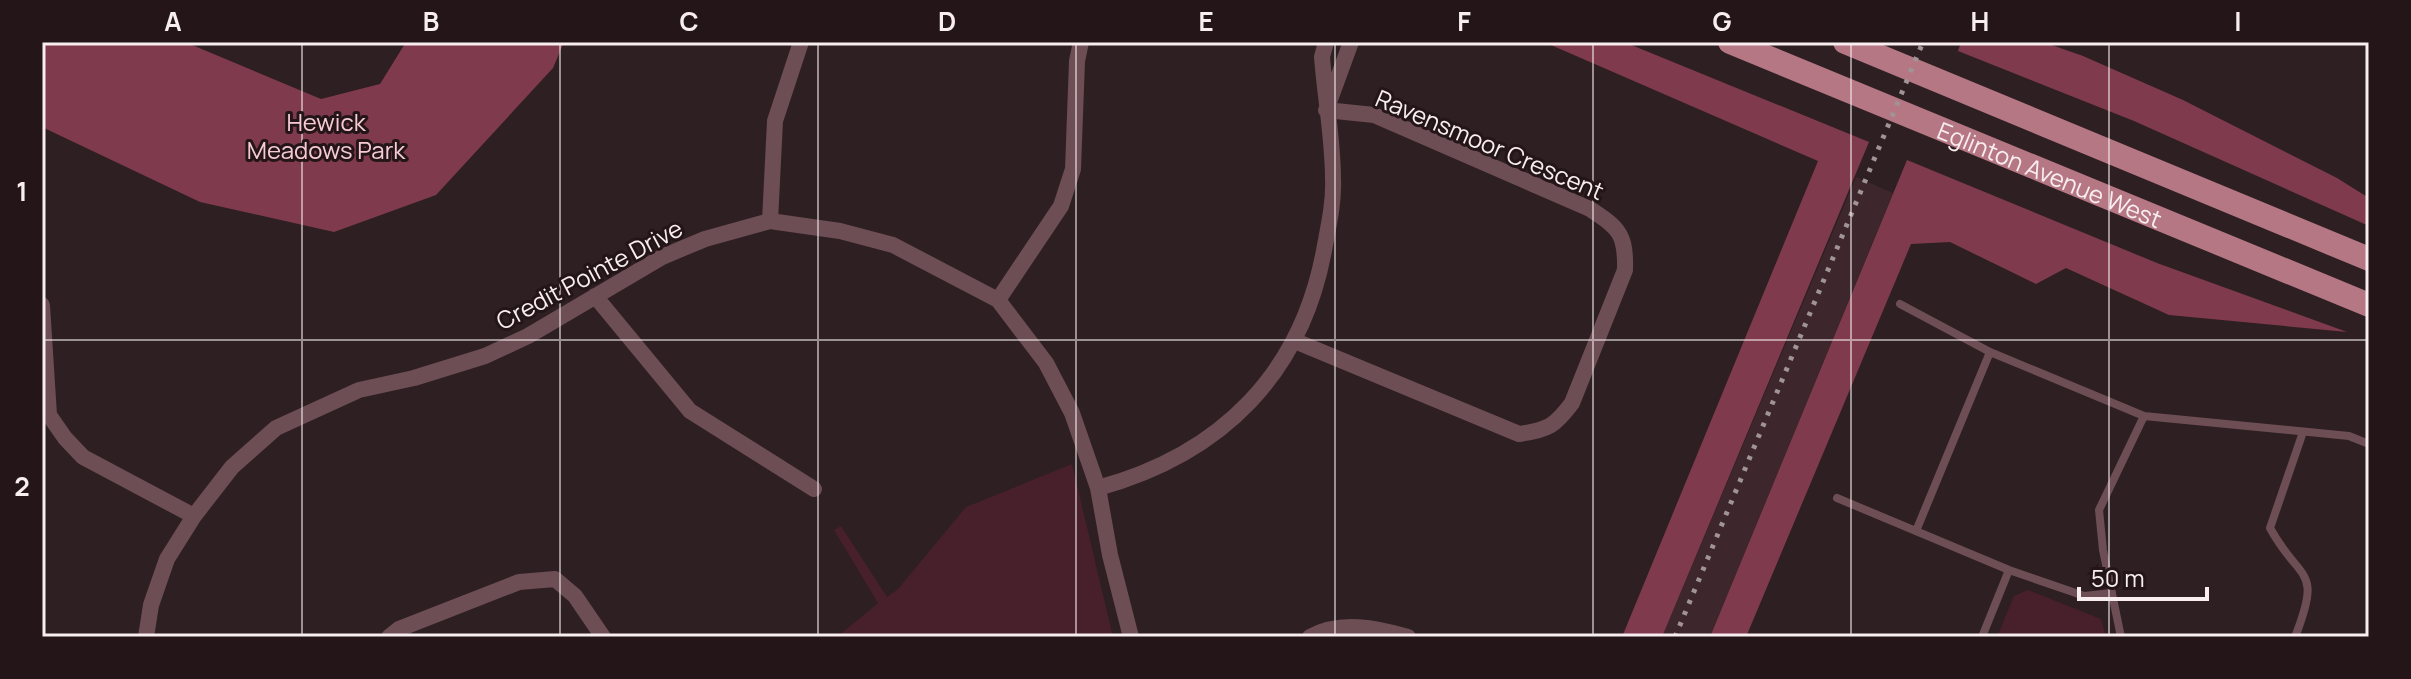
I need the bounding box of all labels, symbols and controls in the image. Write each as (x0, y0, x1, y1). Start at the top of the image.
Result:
text: A (164, 3, 182, 39)
text: B (423, 3, 439, 39)
text: C (679, 3, 699, 39)
text: D (938, 3, 956, 39)
text: E (1198, 3, 1214, 39)
text: F (1457, 3, 1471, 39)
text: G (1712, 3, 1732, 39)
text: H (1971, 3, 1989, 39)
text: I (2234, 3, 2242, 39)
street label: Ravensmoor Crescent (1371, 81, 1609, 207)
park label: Hewick Meadows Park (247, 105, 406, 166)
street label: Eglinton Avenue West (1933, 113, 2167, 235)
text: 1 (16, 173, 28, 209)
street label: Credit Pointe Drive (490, 211, 688, 337)
text: 2 (14, 468, 30, 504)
scale bar (2079, 551, 2207, 601)
text: 50 m (2091, 561, 2145, 594)

